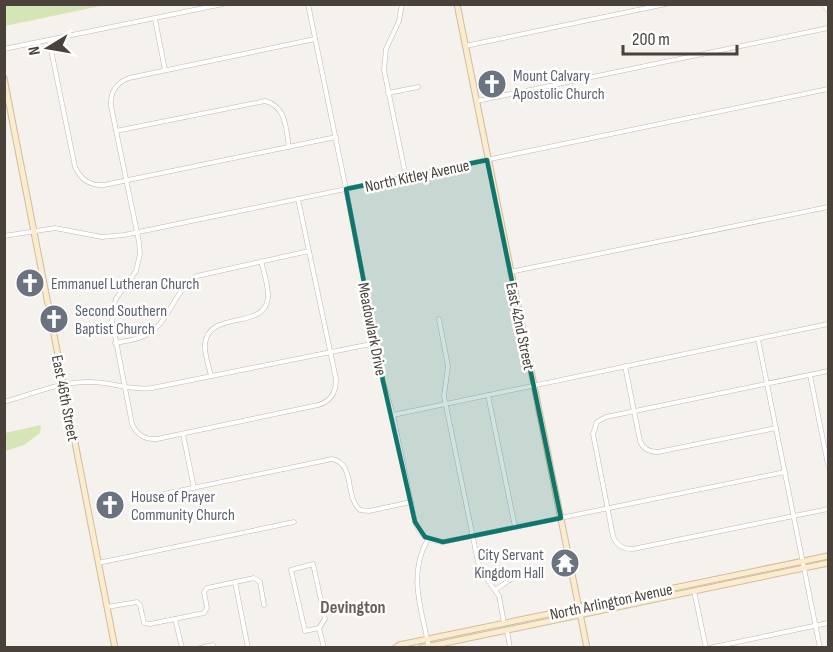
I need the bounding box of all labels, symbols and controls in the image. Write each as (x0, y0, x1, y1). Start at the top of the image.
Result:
north arrow (18, 18, 78, 78)
scale bar (623, 18, 737, 56)
text: 200 m (632, 29, 670, 50)
text: N (25, 45, 45, 57)
place label: Mount Calvary Apostolic Church (512, 67, 605, 104)
church icon: Mount Calvary Apostolic Church (476, 68, 508, 100)
street label: North Kitley Avenue (363, 156, 471, 197)
church icon: Emmanuel Lutheran Church (14, 267, 46, 299)
place label: Emmanuel Lutheran Church (51, 275, 199, 294)
street label: Meadowlark Drive (353, 281, 390, 378)
street label: East 42nd Street (501, 281, 538, 372)
place label: Second Southern Baptist Church (75, 302, 167, 339)
church icon: Second Southern Baptist Church (38, 303, 70, 335)
street label: East 46th Street (47, 354, 82, 443)
place label: House of Prayer Community Church (131, 488, 235, 525)
church icon: House of Prayer Community Church (94, 489, 126, 521)
place label: City Servant Kingdom Hall (474, 546, 544, 583)
temple icon: City Servant Kingdom Hall (549, 547, 581, 579)
street label: North Arlington Avenue (548, 580, 674, 625)
district label: Devington (320, 597, 386, 618)

